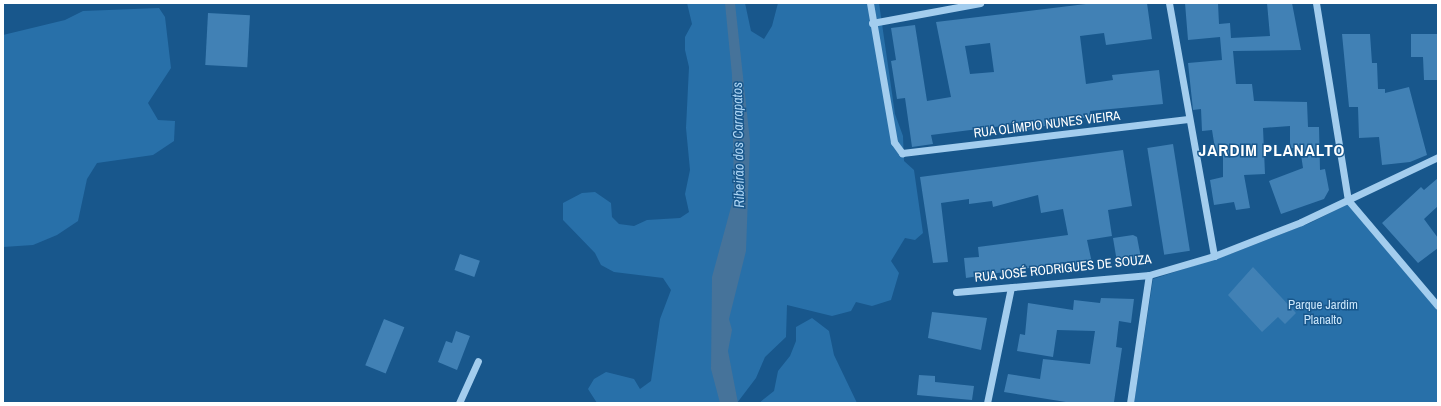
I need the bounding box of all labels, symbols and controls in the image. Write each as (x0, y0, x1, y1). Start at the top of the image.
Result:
water label: Ribeirão dos Carrapatos (729, 82, 747, 208)
street label: RUA OLÍMPIO NUNES VIEIRA (973, 108, 1121, 142)
district label: JARDIM PLANALTO (1199, 140, 1345, 160)
street label: RUA JOSÉ RODRIGUES DE SOUZA (974, 252, 1152, 286)
park label: Parque Jardim Planalto (1288, 298, 1358, 329)

